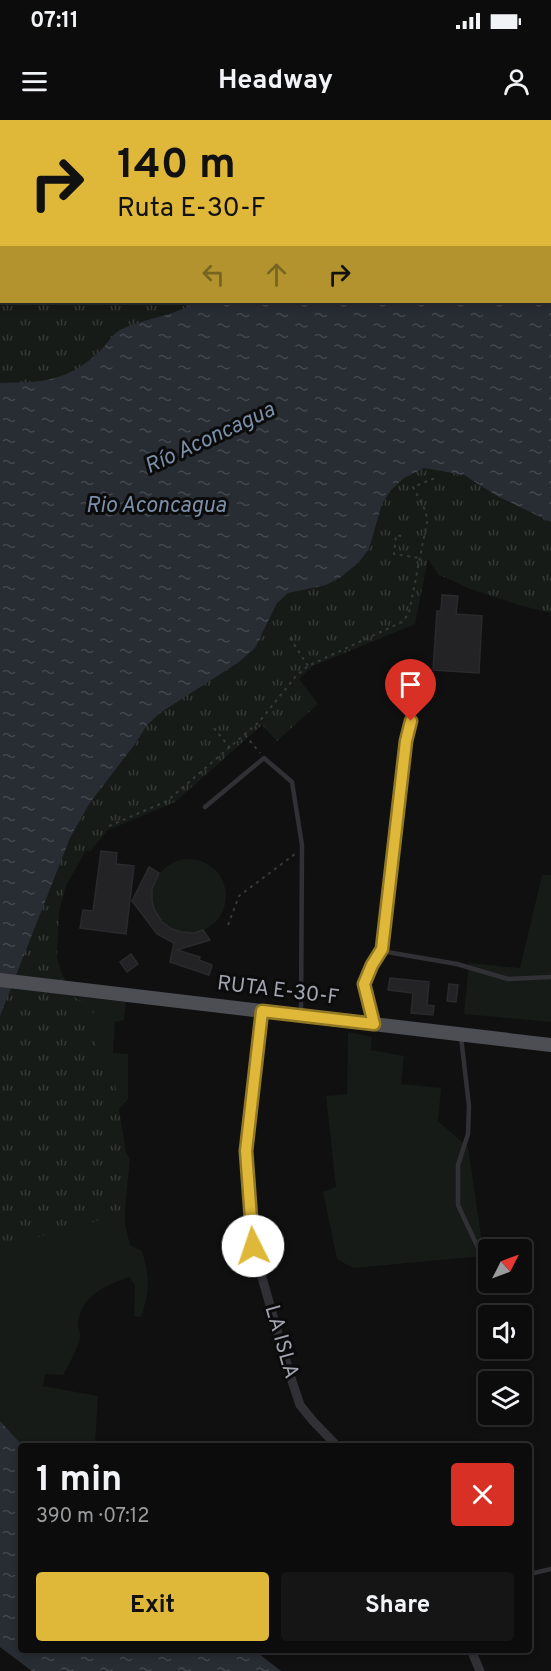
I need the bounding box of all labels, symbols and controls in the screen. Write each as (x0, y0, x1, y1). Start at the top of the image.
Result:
text: 07:11 (30, 8, 79, 35)
text: Headway (218, 64, 333, 98)
icon: menu (18, 65, 51, 98)
icon: person (500, 65, 533, 98)
text: 140 m (117, 140, 236, 193)
icon: right (18, 144, 96, 222)
text: Ruta E-30-F (117, 192, 266, 226)
icon: left (197, 258, 230, 291)
icon: ahead (260, 258, 293, 291)
icon: right (323, 258, 356, 291)
water label: Río Aconcagua (141, 397, 280, 481)
water label: Rio Aconcagua (86, 493, 227, 520)
pin (385, 659, 436, 721)
icon: arrive (394, 668, 427, 701)
street label: RUTA E-30-F (215, 970, 341, 1012)
position arrow (221, 1214, 285, 1278)
north arrow (478, 1239, 532, 1293)
map controls (478, 1239, 532, 1425)
street label: LA ISLA (258, 1302, 304, 1382)
button: sound (478, 1305, 532, 1359)
button: layers (478, 1371, 532, 1425)
text: 1 min (36, 1458, 122, 1504)
button: close (451, 1463, 514, 1526)
text: 390 m · 07:12 (36, 1504, 149, 1530)
button: Exit (36, 1572, 269, 1641)
button: Share (281, 1572, 514, 1641)

